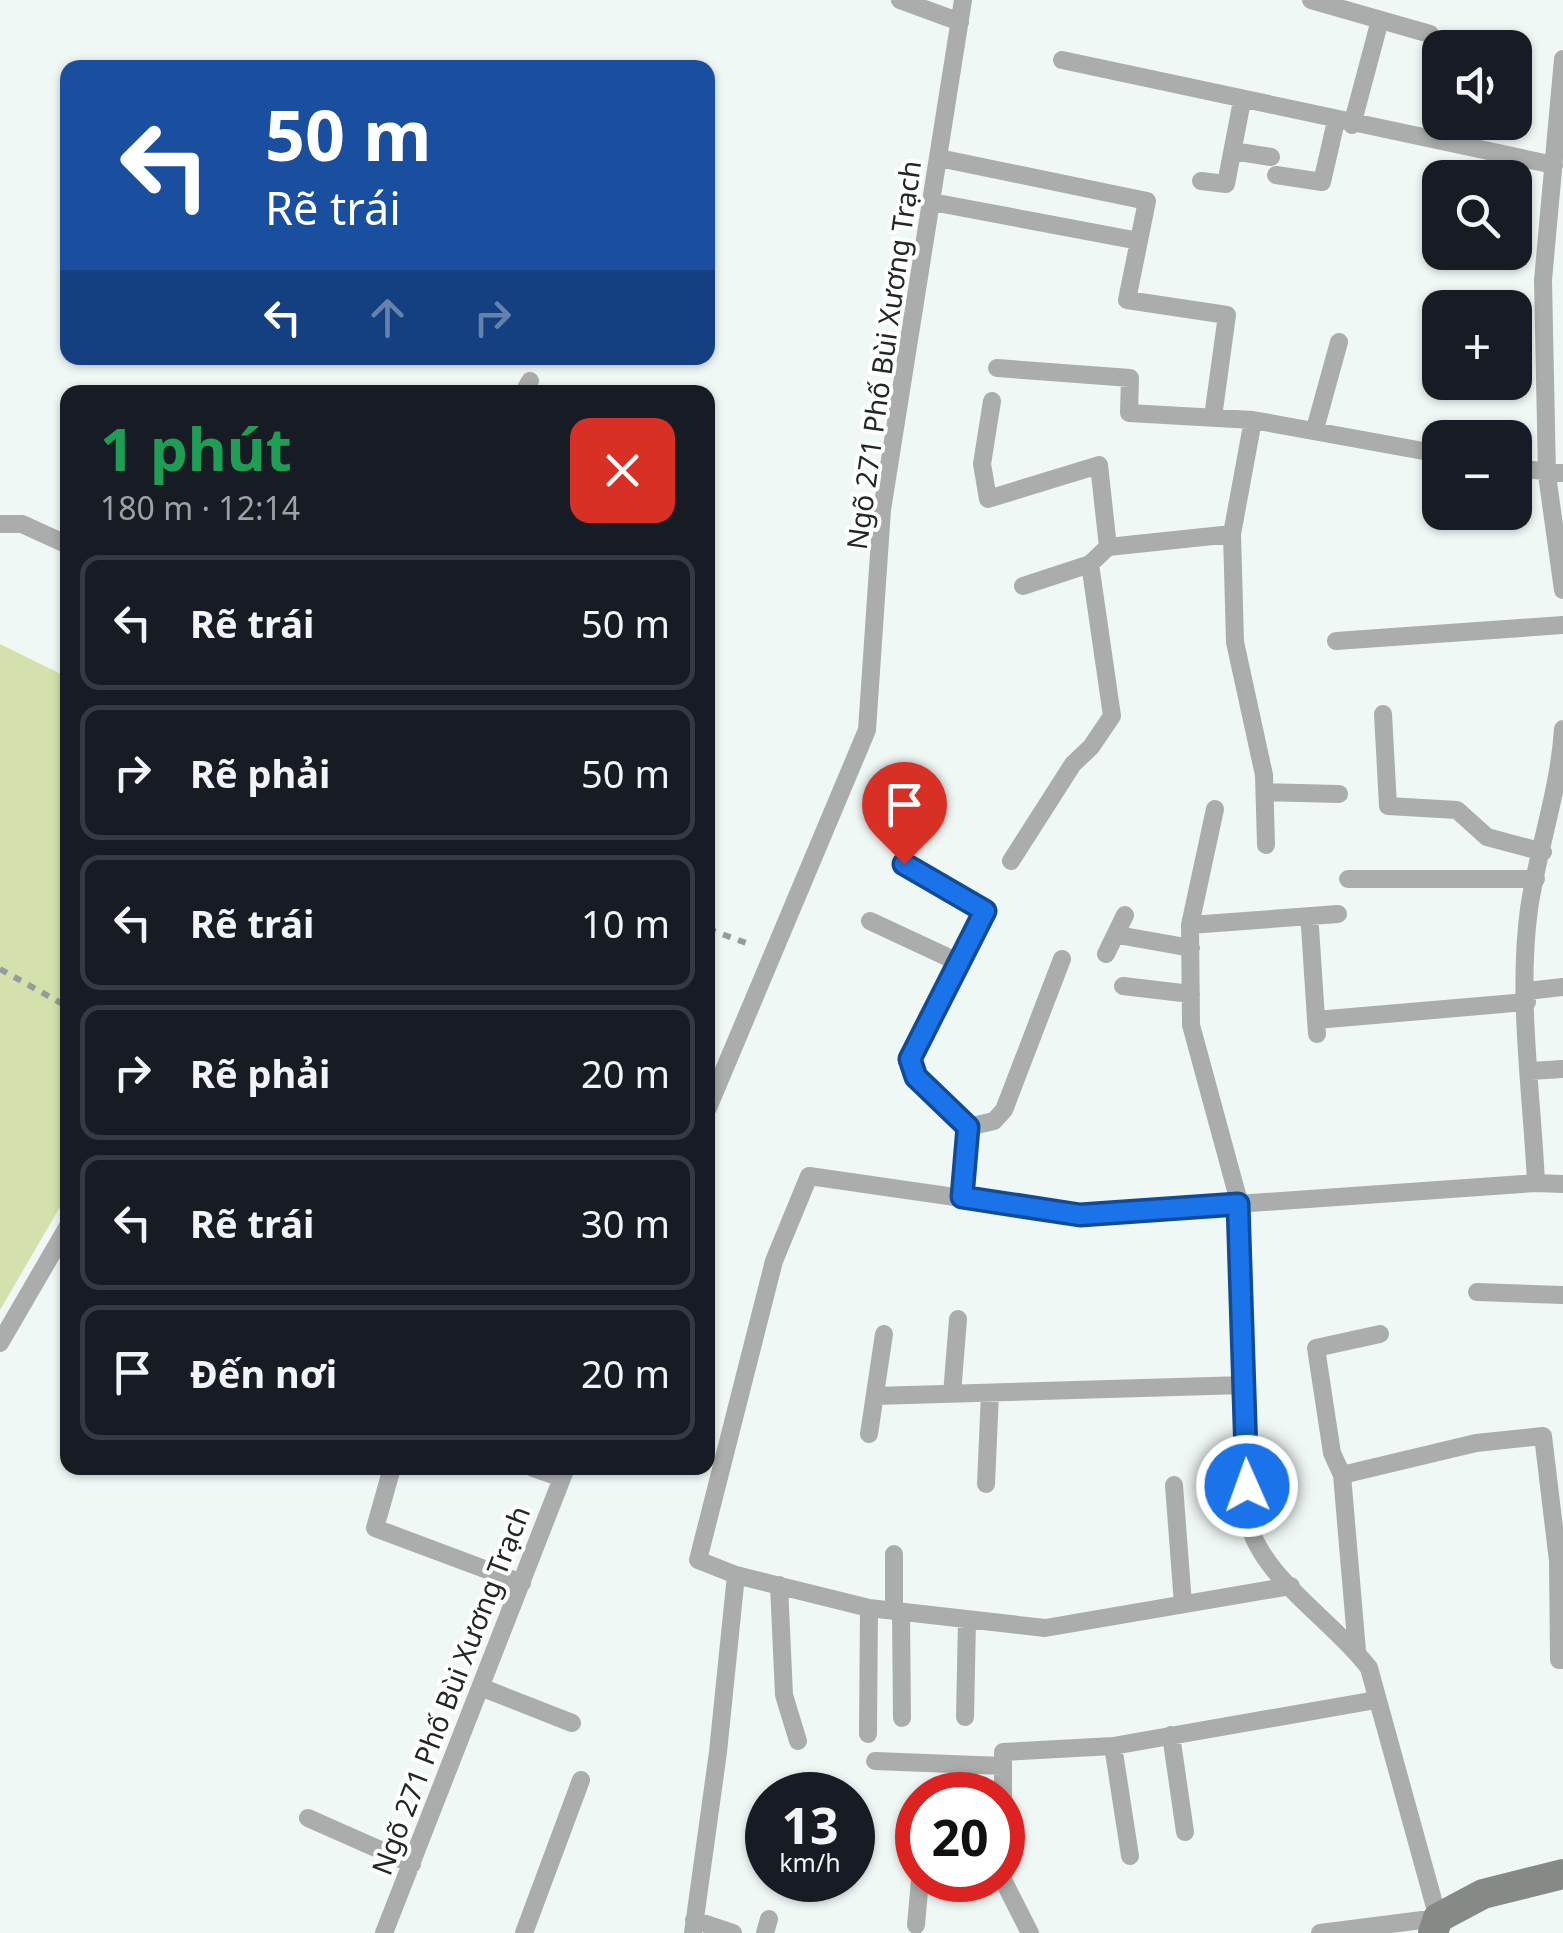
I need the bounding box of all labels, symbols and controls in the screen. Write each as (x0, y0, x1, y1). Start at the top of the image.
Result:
map controls (1422, 30, 1532, 530)
button: sound (1422, 30, 1532, 140)
text: 50 m (265, 86, 432, 182)
icon: left (100, 100, 230, 230)
street label: Ngõ 271 Phố Bùi Xương Trạch (837, 158, 929, 552)
button: search (1422, 160, 1532, 270)
text: Rẽ trái (265, 177, 401, 238)
icon: left (255, 290, 310, 345)
icon: ahead (360, 290, 415, 345)
icon: right (465, 290, 520, 345)
button: + (1422, 290, 1532, 400)
text: 1 phút (100, 407, 292, 489)
button: close (570, 418, 675, 523)
button: − (1422, 420, 1532, 530)
text: 180 m · 12:14 (100, 486, 300, 529)
icon: left (105, 595, 160, 650)
text: Rẽ trái (190, 597, 314, 649)
text: 50 m (581, 597, 670, 649)
icon: right (105, 745, 160, 800)
text: Rẽ phải (190, 747, 330, 799)
text: 50 m (581, 747, 670, 799)
pin (862, 762, 947, 865)
icon: arrive (877, 777, 932, 832)
icon: left (105, 895, 160, 950)
text: Rẽ trái (190, 897, 314, 949)
text: 10 m (581, 897, 670, 949)
icon: right (105, 1045, 160, 1100)
text: Rẽ phải (190, 1047, 330, 1099)
text: 20 m (581, 1047, 670, 1099)
icon: left (105, 1195, 160, 1250)
text: Rẽ trái (190, 1197, 314, 1249)
text: 30 m (581, 1197, 670, 1249)
icon: arrive (105, 1345, 160, 1400)
text: Đến nơi (190, 1347, 337, 1399)
text: 20 m (581, 1347, 670, 1399)
position arrow (1195, 1434, 1299, 1538)
street label: Ngõ 271 Phố Bùi Xương Trạch (362, 1500, 538, 1880)
speed limit sign: 20 (895, 1772, 1025, 1902)
text: 13 (781, 1791, 839, 1859)
text: km/h (779, 1845, 841, 1879)

